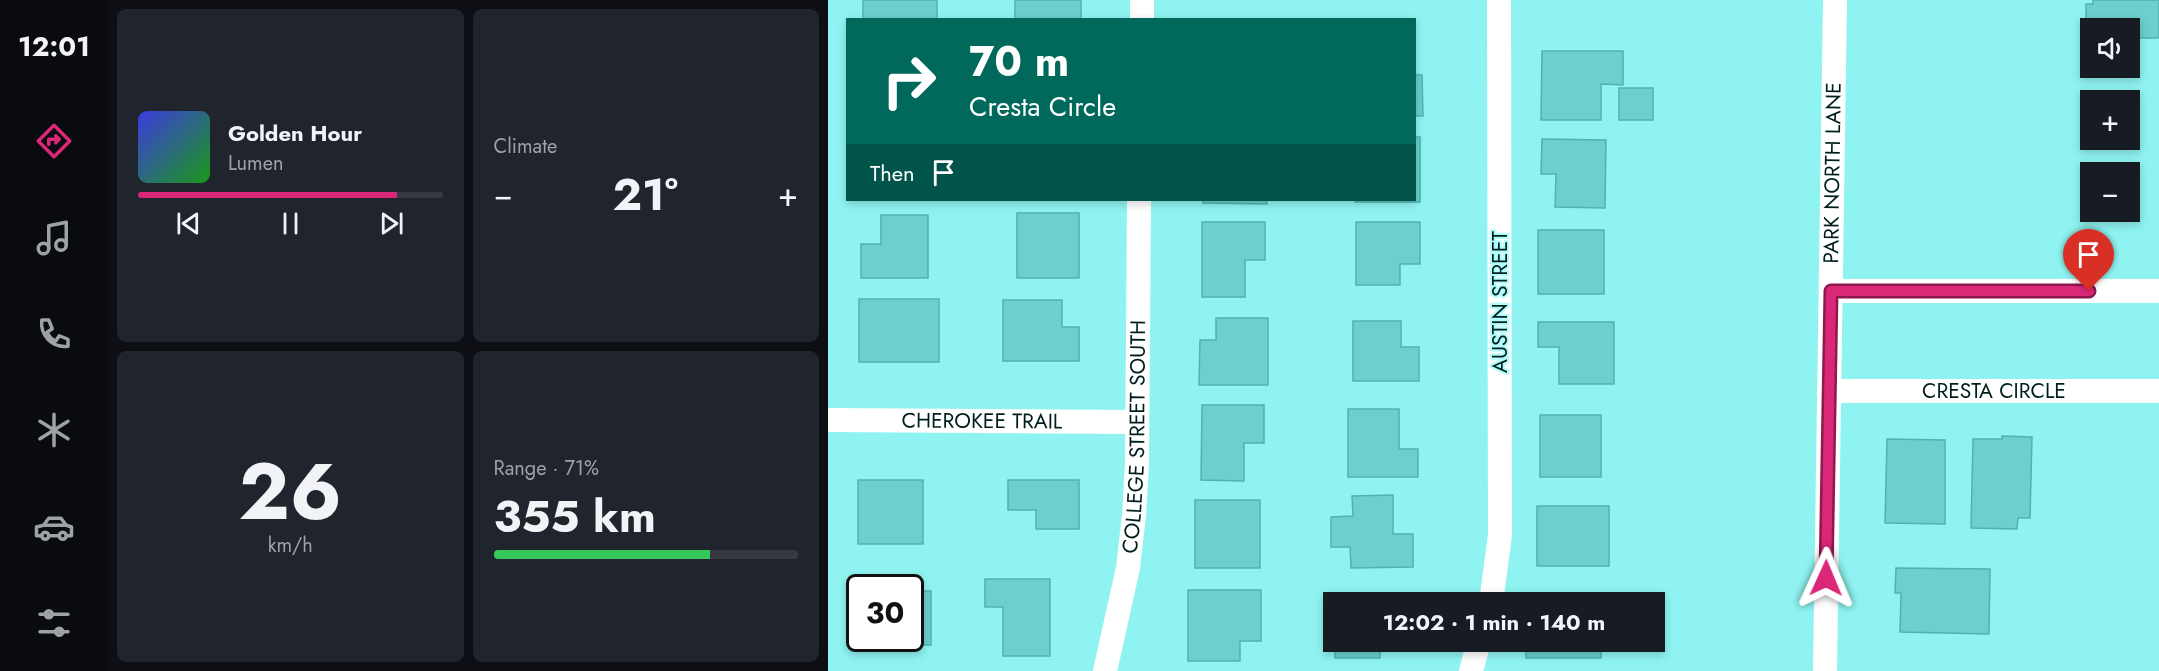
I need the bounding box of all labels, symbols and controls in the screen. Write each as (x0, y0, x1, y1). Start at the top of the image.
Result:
map controls (2080, 18, 2140, 222)
button: sound (2080, 18, 2140, 78)
text: 12:01 (18, 27, 90, 66)
text: 70 m (969, 31, 1069, 92)
icon: right (870, 42, 948, 120)
street label: PARK NORTH LANE (1816, 82, 1849, 264)
text: Cresta Circle (969, 87, 1116, 126)
button: + (2080, 90, 2140, 150)
text: Golden Hour (228, 117, 362, 149)
icon: directions (33, 120, 75, 162)
text: Climate (494, 132, 557, 161)
text: Lumen (228, 149, 284, 178)
icon: arrive (927, 156, 960, 189)
text: Then (870, 157, 915, 189)
text: 21° (612, 162, 678, 227)
button: − (2080, 162, 2140, 222)
text: − (494, 171, 513, 218)
text: + (778, 171, 798, 218)
icon: previous (172, 207, 205, 240)
icon: pause (274, 207, 307, 240)
icon: next (375, 207, 408, 240)
icon: music (33, 217, 75, 259)
pin (2063, 229, 2114, 291)
street label: AUSTIN STREET (1485, 231, 1515, 373)
icon: arrive (2072, 238, 2105, 271)
icon: phone (33, 313, 75, 355)
street label: COLLEGE STREET SOUTH (1115, 320, 1153, 555)
street label: CRESTA CIRCLE (1922, 376, 2066, 406)
street label: CHEROKEE TRAIL (902, 405, 1063, 437)
icon: climate (33, 409, 75, 451)
text: 26 (239, 436, 342, 548)
text: Range · 71% (494, 454, 599, 483)
text: 355 km (494, 484, 656, 549)
icon: car (33, 506, 75, 548)
text: km/h (268, 531, 313, 560)
position arrow (1794, 546, 1858, 610)
speed limit sign: 30 (846, 574, 924, 652)
icon: filters (33, 602, 75, 644)
text: 12:02 · 1 min · 140 m (1383, 606, 1605, 638)

